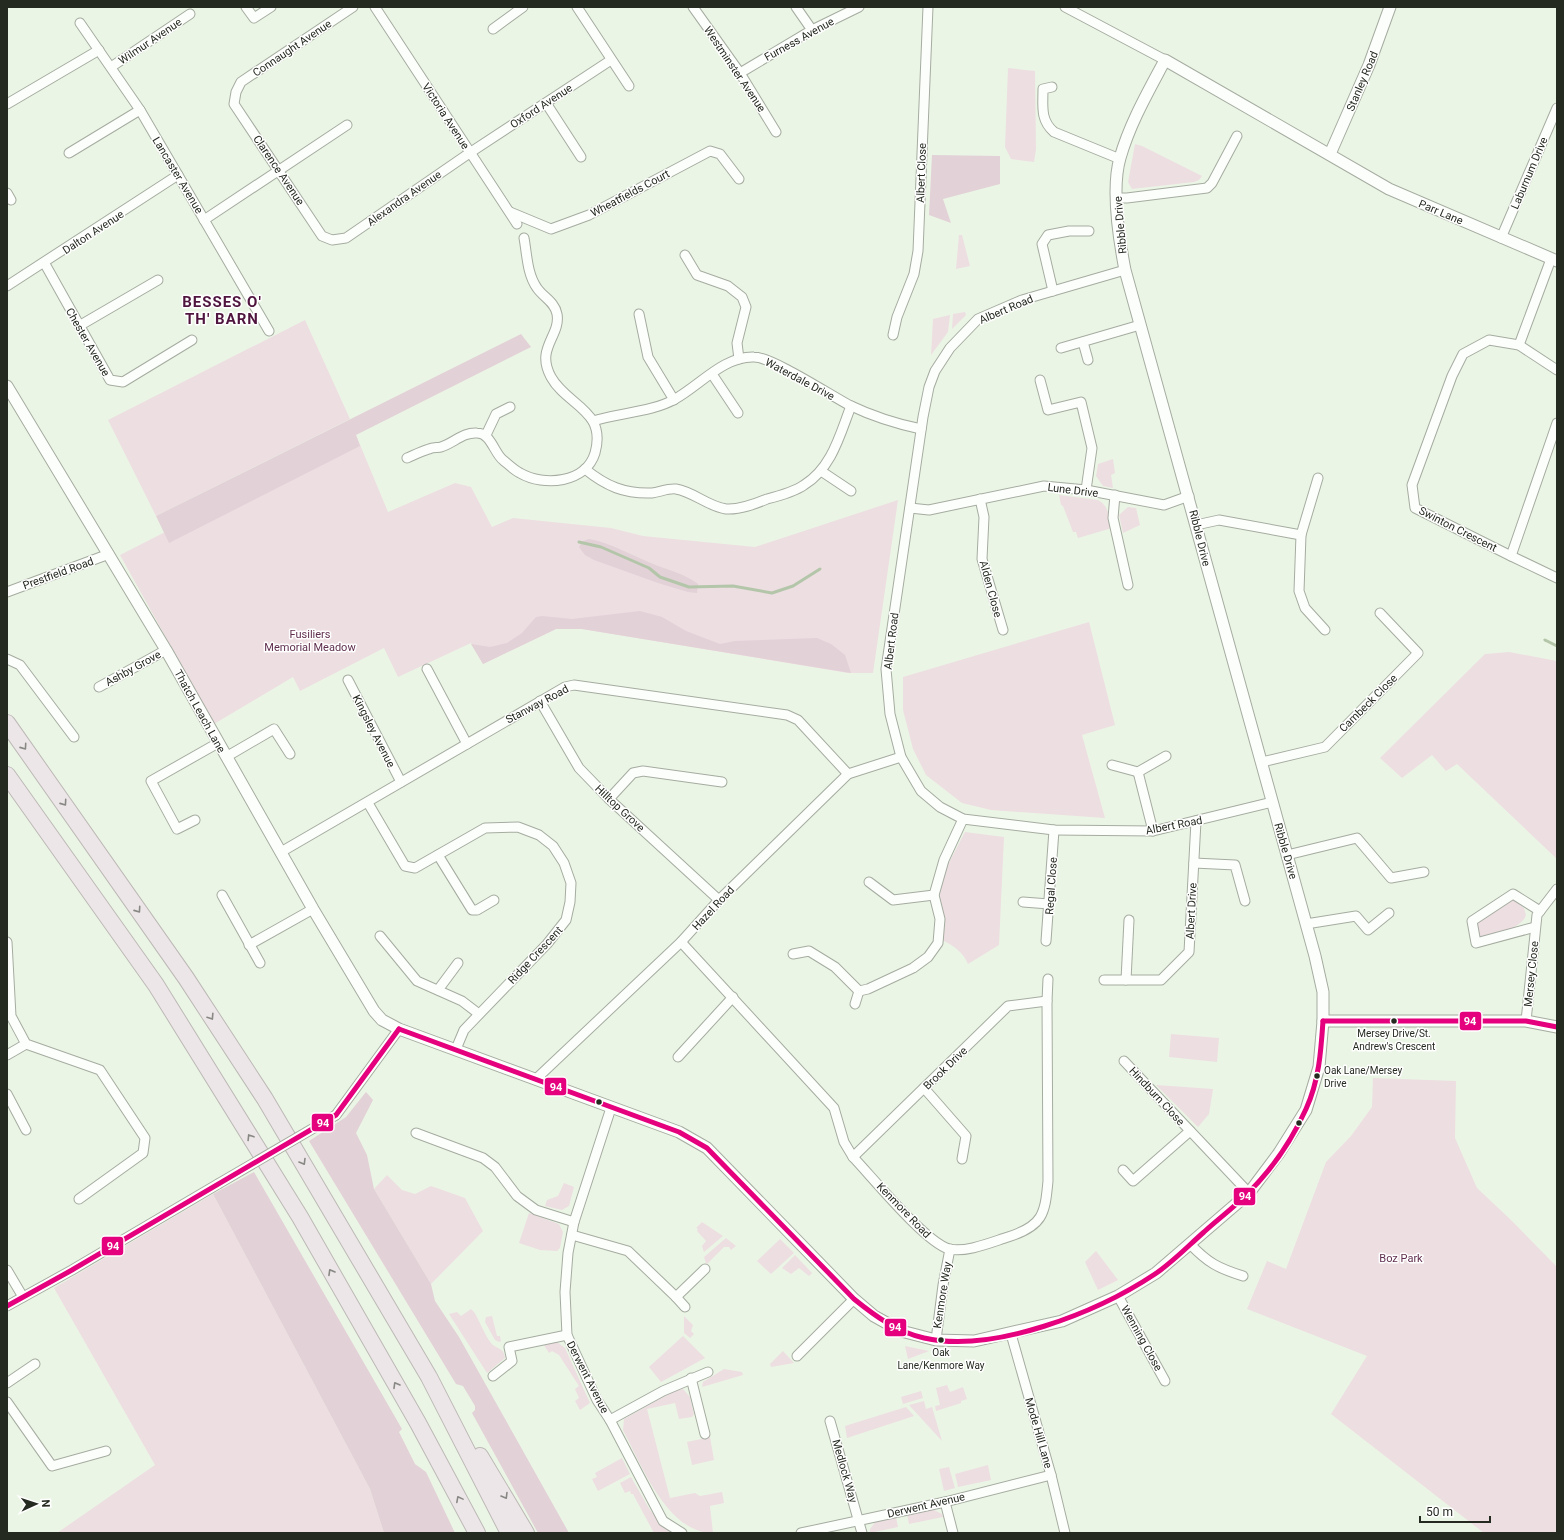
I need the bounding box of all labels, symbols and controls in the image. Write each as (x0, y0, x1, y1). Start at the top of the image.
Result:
street label: Wilmur Avenue (116, 15, 184, 67)
street label: Furness Avenue (762, 15, 837, 64)
street label: Connaught Avenue (250, 17, 334, 80)
street label: Westminster Avenue (701, 24, 768, 115)
street label: Stanley Road (1344, 49, 1381, 113)
street label: Victoria Avenue (419, 81, 472, 152)
street label: Oxford Avenue (508, 81, 575, 131)
street label: Clarence Avenue (250, 133, 307, 208)
street label: Lancaster Avenue (150, 135, 206, 216)
street label: Laburnum Drive (1508, 135, 1551, 211)
street label: Albert Close (914, 143, 929, 203)
street label: Wheatfields Court (589, 167, 672, 220)
street label: Alexandra Avenue (365, 168, 444, 229)
street label: Ribble Drive (1111, 195, 1129, 254)
street label: Parr Lane (1417, 197, 1465, 228)
street label: Dalton Avenue (60, 208, 126, 257)
street label: Albert Road (977, 292, 1035, 327)
district label: BESSES O' TH' BARN (182, 293, 262, 328)
street label: Chester Avenue (63, 306, 112, 379)
street label: Waterdale Drive (763, 356, 837, 403)
street label: Lune Drive (1047, 481, 1099, 500)
street label: Swinton Crescent (1417, 504, 1499, 555)
street label: Ribble Drive (1186, 509, 1213, 568)
street label: Prestfield Road (21, 555, 95, 592)
street label: Alden Close (977, 559, 1004, 619)
street label: Albert Road (882, 612, 901, 670)
park label: Fusiliers Memorial Meadow (264, 628, 356, 654)
street label: Ashby Grove (103, 648, 163, 689)
street label: Thatch Leach Lane (171, 667, 228, 755)
street label: Cambeck Close (1337, 672, 1400, 735)
street label: Stanway Road (503, 682, 571, 727)
street label: Kingsley Avenue (350, 693, 398, 770)
one-way arrow (19, 743, 27, 750)
street label: Hilltop Grove (592, 782, 647, 835)
one-way arrow (59, 799, 67, 806)
street label: Albert Road (1145, 814, 1204, 837)
street label: Ribble Drive (1271, 822, 1300, 881)
street label: Regal Close (1043, 857, 1060, 915)
street label: Albert Drive (1184, 882, 1199, 940)
street label: Hazel Road (690, 884, 737, 933)
one-way arrow (133, 905, 140, 912)
street label: Ridge Crescent (505, 924, 566, 987)
street label: Mersey Close (1522, 940, 1541, 1008)
line badge: 94 (1459, 1011, 1482, 1031)
one-way arrow (206, 1013, 214, 1020)
text: 94 (1464, 1015, 1477, 1028)
marker: Mersey Drive/St. Andrew's Crescent (1389, 1016, 1399, 1026)
place label: Mersey Drive/St. Andrew's Crescent (1353, 1028, 1435, 1052)
street label: Brook Drive (921, 1044, 970, 1093)
street label: Hindburn Close (1126, 1064, 1187, 1128)
place label: Oak Lane/Mersey Drive (1324, 1065, 1402, 1089)
marker: Oak Lane/Mersey Drive (1312, 1071, 1322, 1081)
line badge: 94 (544, 1077, 567, 1096)
text: 94 (550, 1081, 563, 1094)
unlabelled marker (594, 1097, 604, 1107)
line badge: 94 (311, 1113, 334, 1132)
text: 94 (317, 1117, 330, 1130)
unlabelled marker (1294, 1118, 1304, 1128)
one-way arrow (247, 1134, 255, 1141)
one-way arrow (298, 1158, 305, 1166)
street label: Kenmore Road (874, 1180, 933, 1241)
line badge: 94 (1233, 1187, 1256, 1206)
text: 94 (1239, 1190, 1252, 1203)
line badge: 94 (101, 1236, 124, 1256)
text: 94 (107, 1240, 120, 1253)
park label: Boz Park (1379, 1252, 1423, 1265)
street label: Kenmore Way (931, 1260, 954, 1329)
one-way arrow (329, 1269, 336, 1276)
street label: Wenning Close (1118, 1303, 1165, 1373)
line badge: 94 (884, 1318, 907, 1337)
text: 94 (889, 1321, 902, 1334)
marker: Oak Lane/Kenmore Way (936, 1335, 946, 1345)
street label: Derwent Avenue (564, 1339, 611, 1416)
place label: Oak Lane/Kenmore Way (897, 1347, 985, 1371)
one-way arrow (394, 1382, 401, 1389)
street label: Mode Hill Lane (1022, 1396, 1055, 1470)
street label: Medlock Way (829, 1438, 860, 1505)
north arrow (16, 1484, 56, 1524)
street label: Derwent Avenue (886, 1490, 966, 1521)
one-way arrow (500, 1492, 507, 1499)
one-way arrow (456, 1495, 464, 1503)
scale bar (1420, 1498, 1490, 1524)
text: N (39, 1499, 52, 1508)
text: 50 m (1426, 1505, 1453, 1519)

